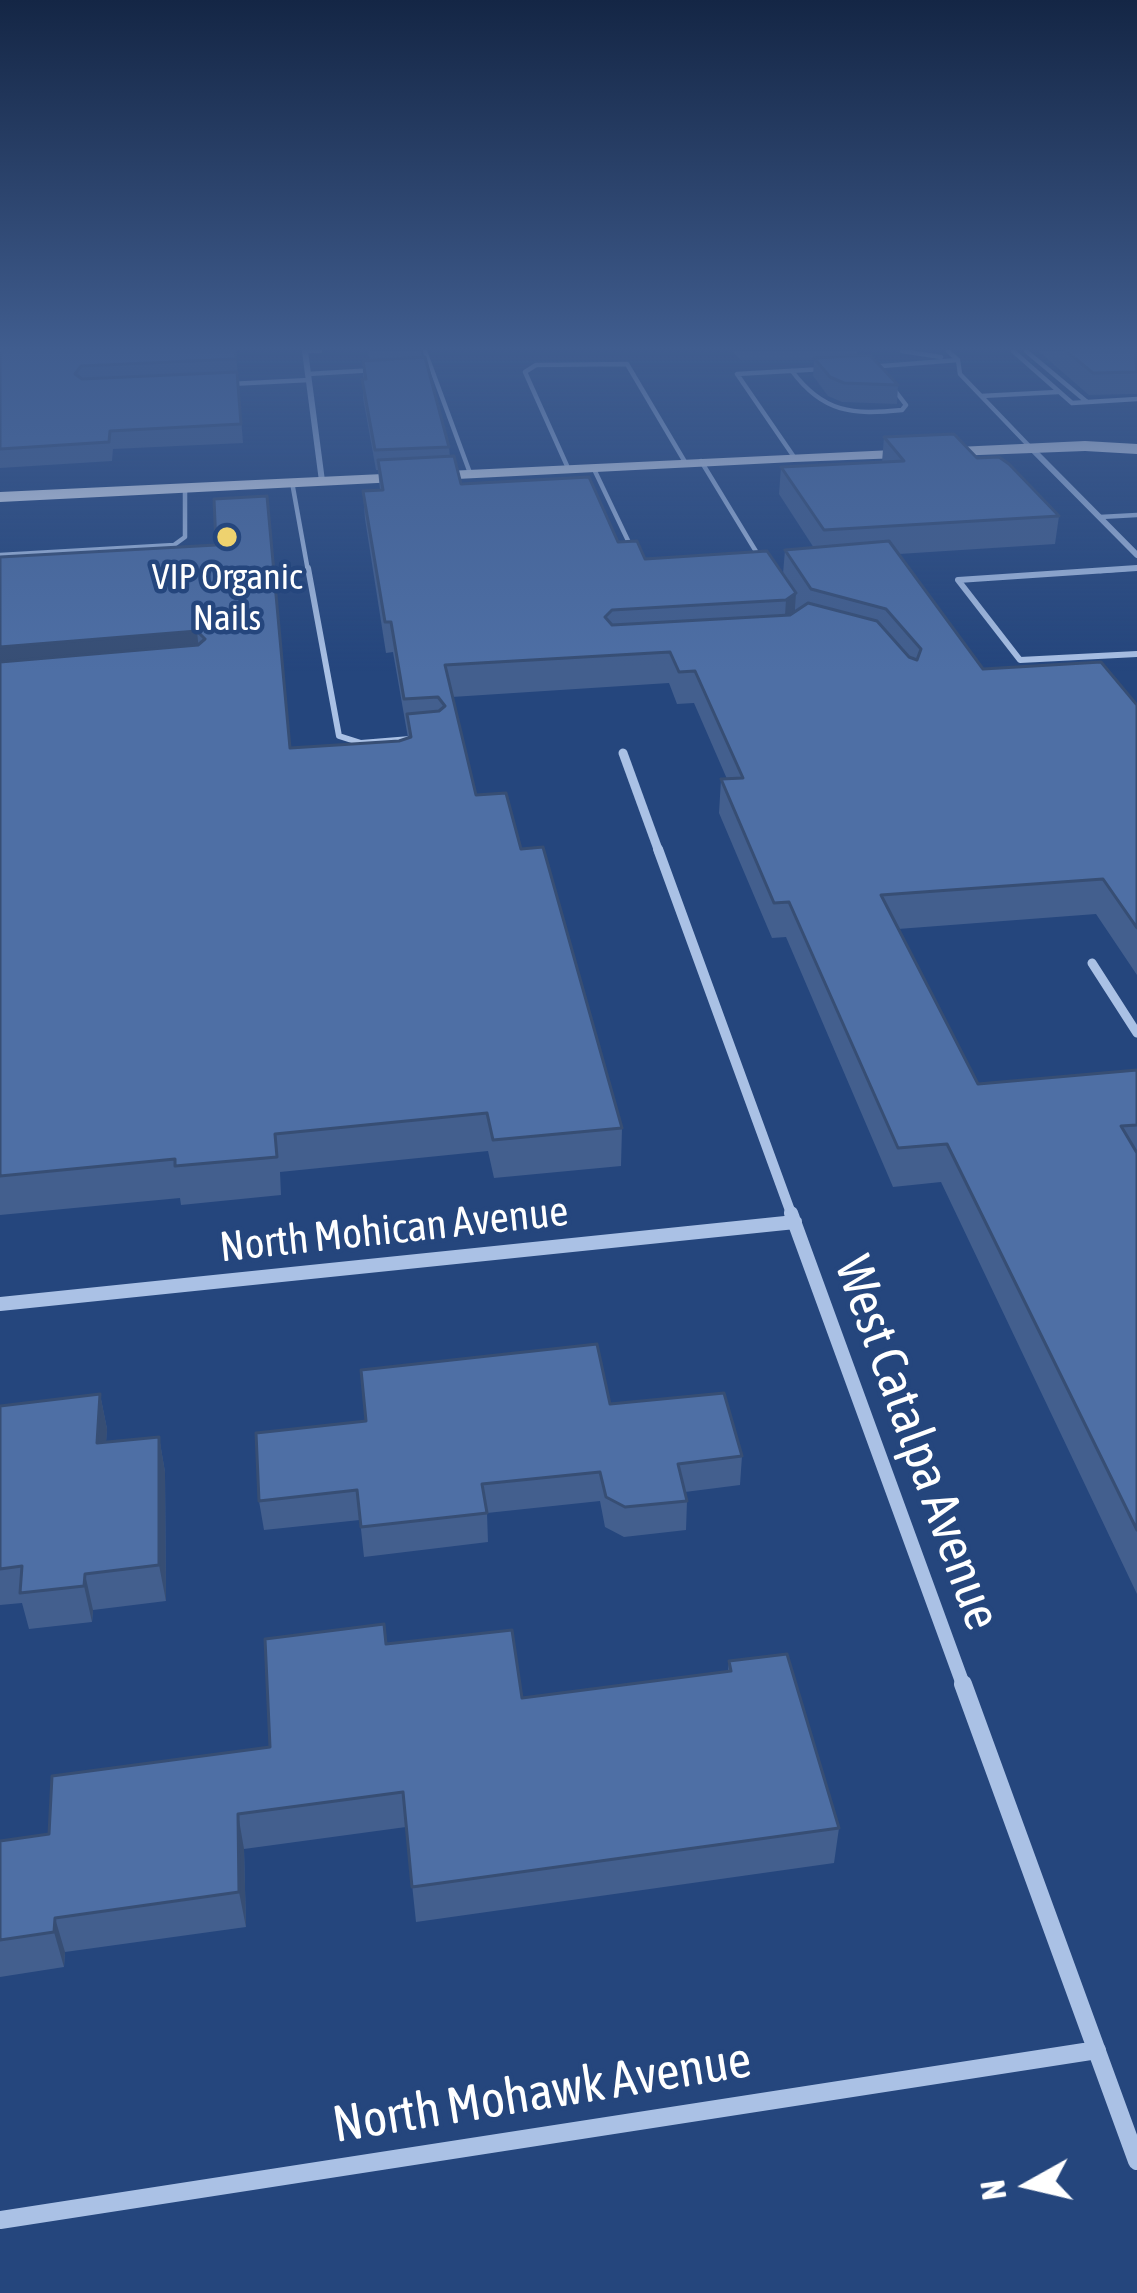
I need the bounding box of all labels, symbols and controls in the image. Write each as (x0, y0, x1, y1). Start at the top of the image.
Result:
marker: VIP Organic Nails (214, 524, 240, 550)
place label: VIP Organic Nails (152, 556, 302, 641)
street label: North Mohican Avenue (217, 1187, 571, 1273)
street label: West Catalpa Avenue (821, 1248, 1013, 1638)
street label: North Mohawk Avenue (328, 2030, 756, 2156)
north arrow (969, 2125, 1089, 2245)
text: N (973, 2178, 1014, 2202)

